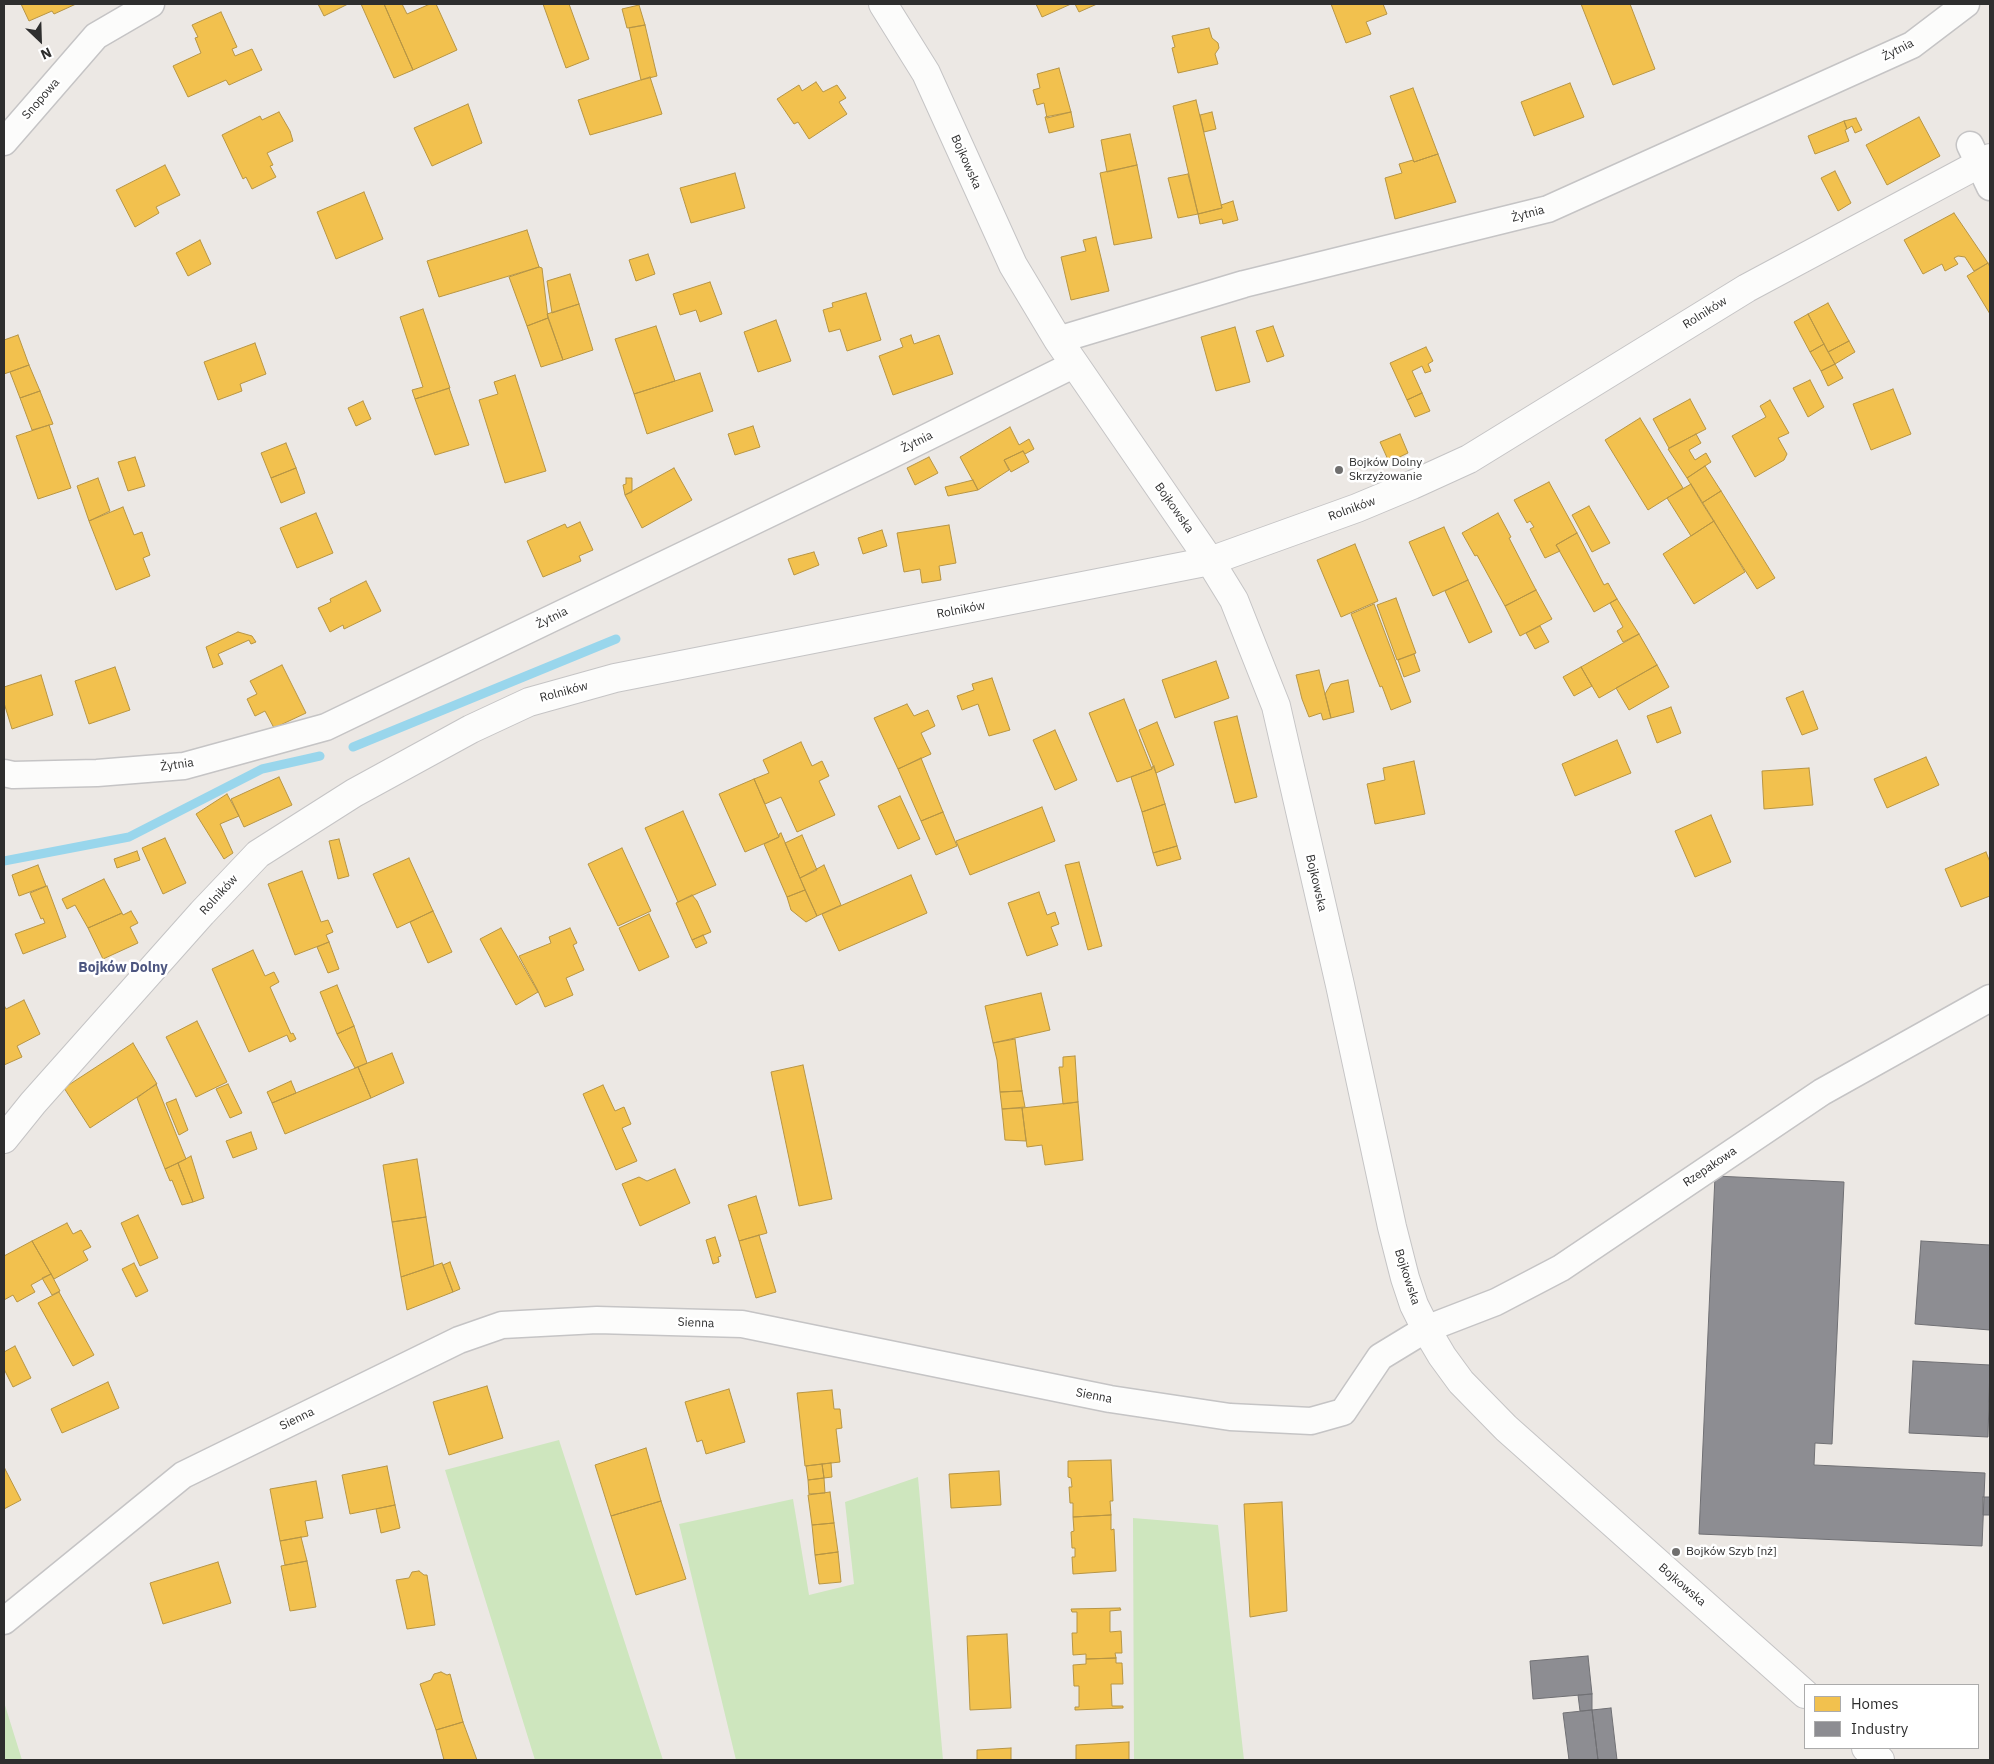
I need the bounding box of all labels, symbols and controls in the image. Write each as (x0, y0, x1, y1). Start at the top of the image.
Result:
north arrow (15, 15, 65, 65)
street label: Żytnia (1880, 36, 1916, 64)
text: N (38, 43, 54, 64)
street label: Snopowa (19, 76, 63, 122)
street label: Bojkowska (948, 133, 984, 191)
street label: Żytnia (1510, 203, 1546, 225)
street label: Rolników (1680, 294, 1730, 332)
street label: Żytnia (899, 428, 935, 456)
place label: Bojków Dolny Skrzyżowanie (1349, 456, 1422, 484)
marker: Bojków Dolny Skrzyżowanie (1333, 464, 1345, 476)
street label: Bojkowska (1151, 480, 1197, 536)
street label: Rolników (1326, 494, 1378, 524)
street label: Rolników (935, 598, 987, 622)
street label: Żytnia (534, 604, 570, 632)
street label: Rolników (538, 679, 590, 705)
street label: Żytnia (159, 756, 195, 774)
street label: Bojkowska (1302, 853, 1330, 913)
street label: Rolników (197, 872, 241, 918)
district label: Bojków Dolny (78, 960, 168, 976)
street label: Rzepakowa (1681, 1144, 1739, 1190)
street label: Bojkowska (1391, 1247, 1423, 1307)
street label: Sienna (677, 1315, 715, 1331)
street label: Sienna (1075, 1385, 1113, 1407)
street label: Sienna (277, 1405, 317, 1433)
place label: Bojków Szyb [nż] (1686, 1545, 1777, 1559)
marker: Bojków Szyb [nż] (1670, 1546, 1682, 1558)
street label: Bojkowska (1655, 1561, 1709, 1609)
legend (1804, 1684, 1979, 1749)
text: Homes (1851, 1694, 1899, 1713)
text: Industry (1851, 1719, 1908, 1738)

